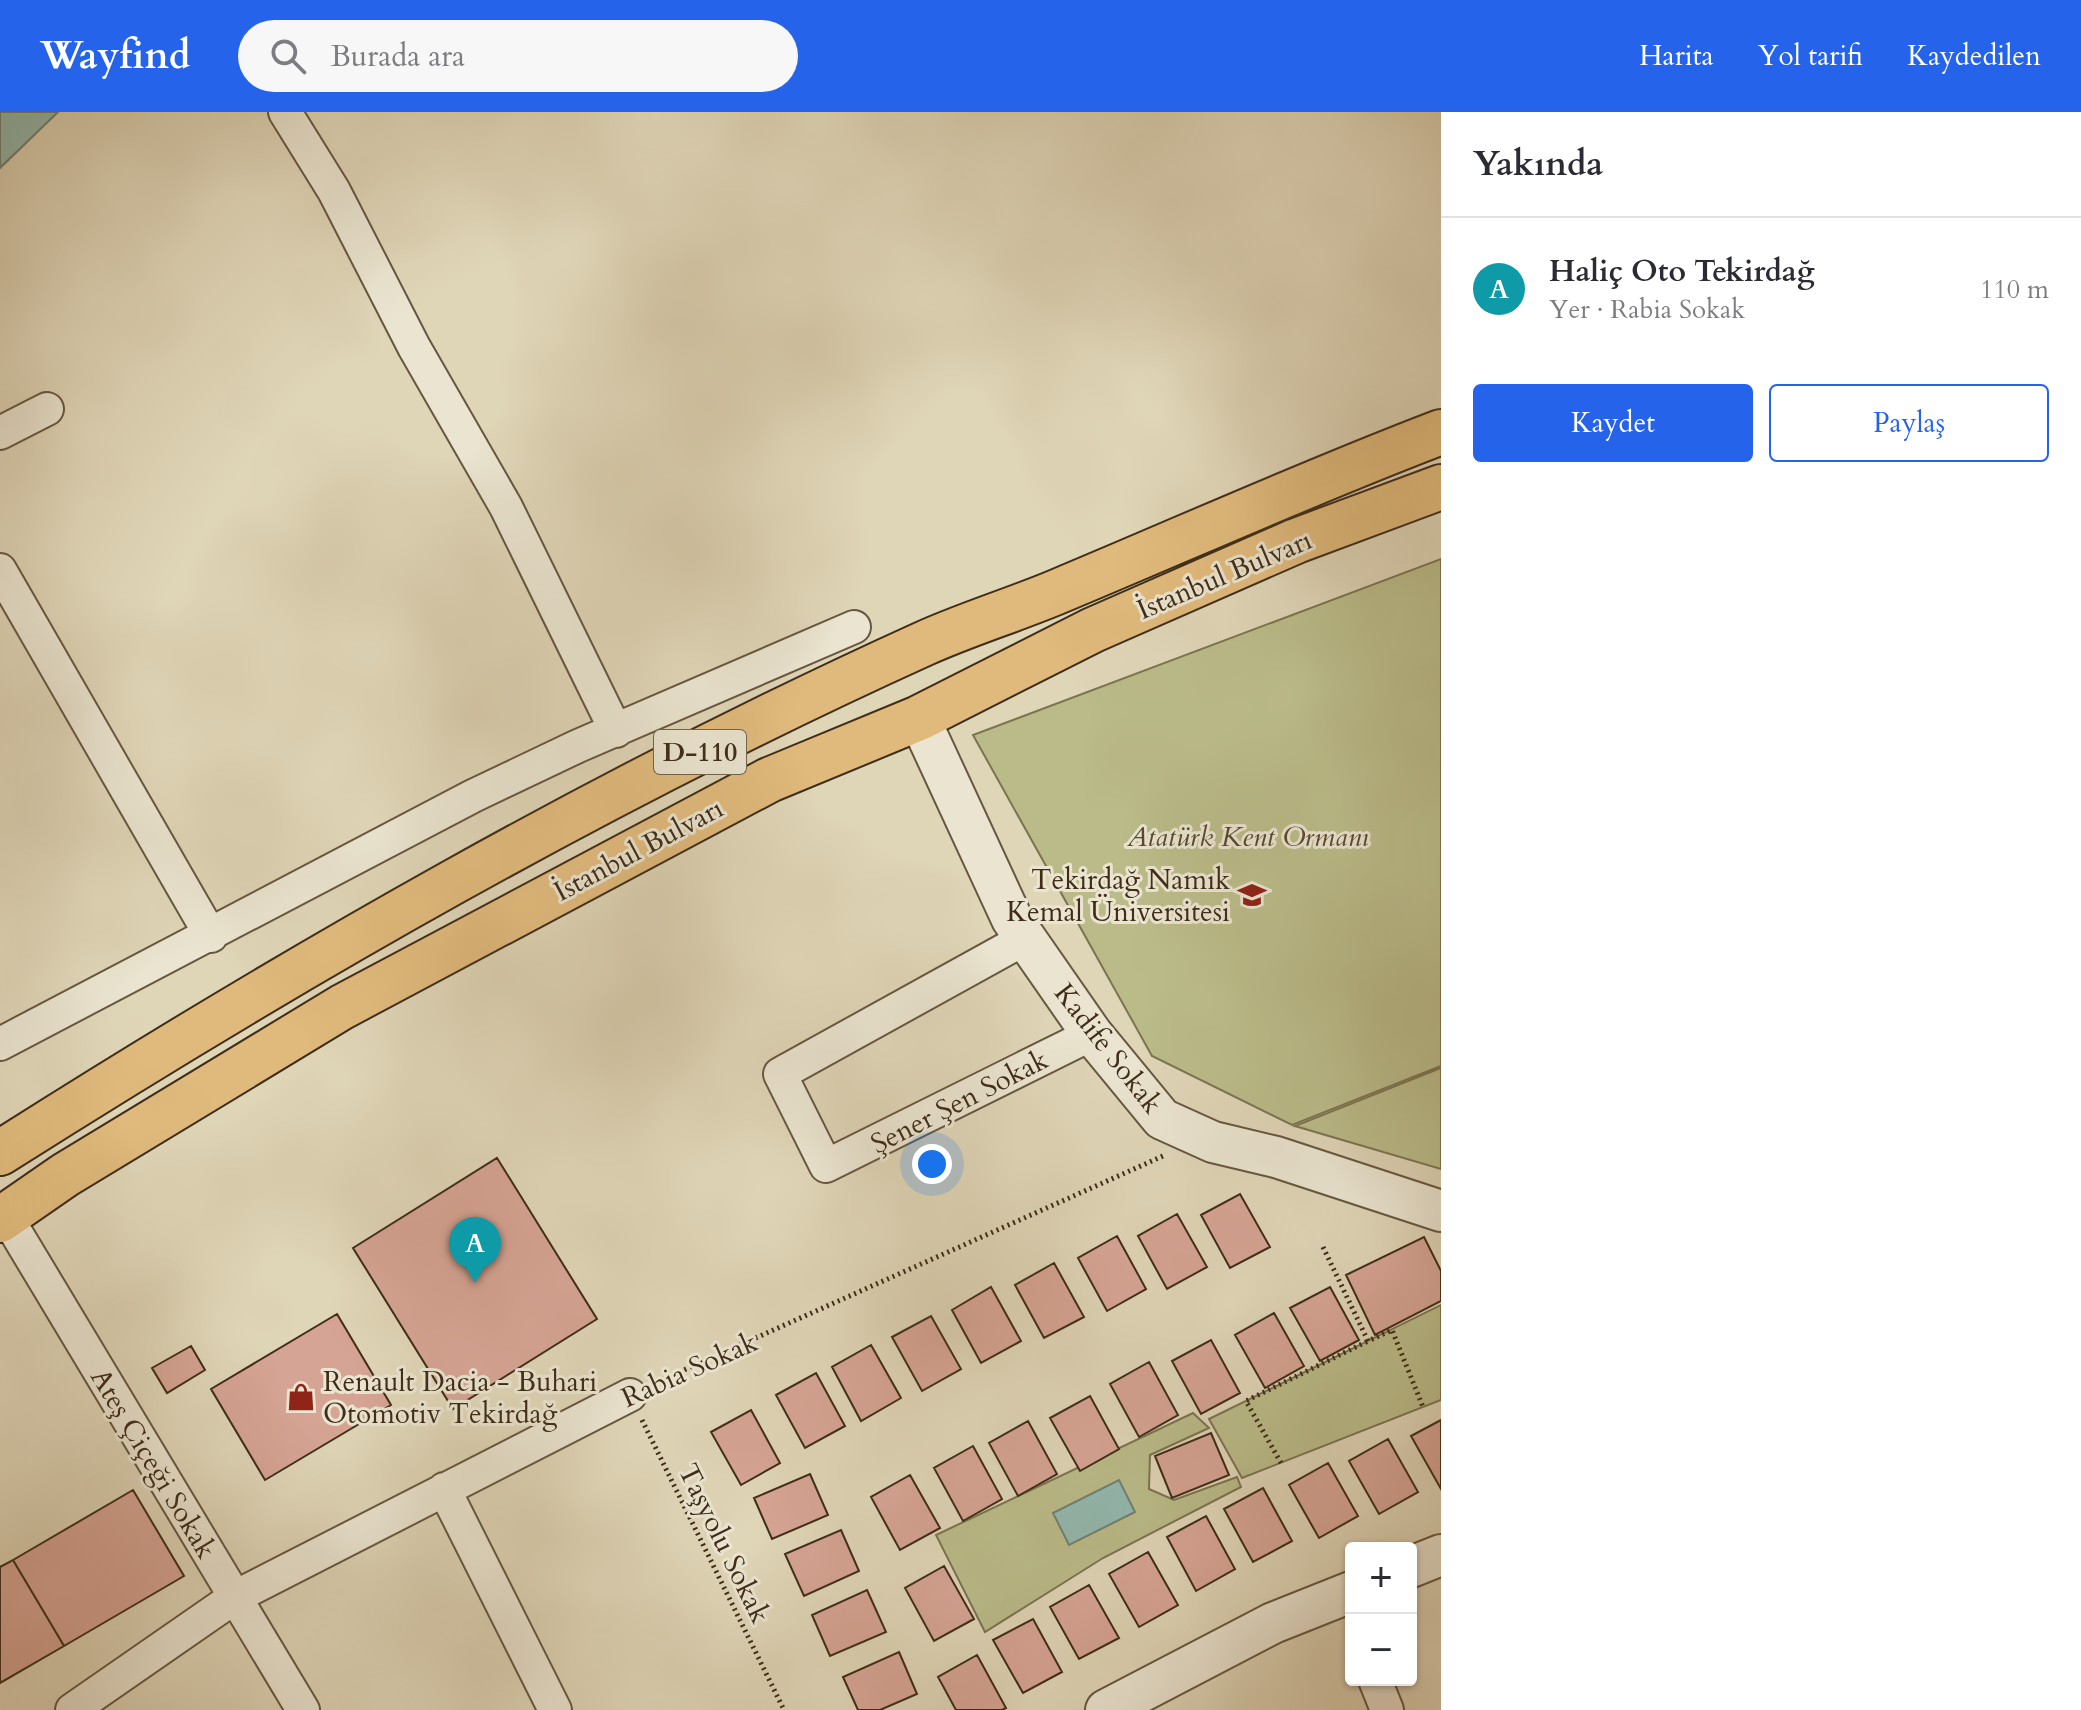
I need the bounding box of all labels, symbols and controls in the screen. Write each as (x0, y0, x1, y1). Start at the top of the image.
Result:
search box (238, 20, 798, 92)
text: Wayfind (40, 30, 190, 82)
icon: search (266, 34, 310, 78)
text: Burada ara (330, 36, 465, 77)
text: Harita (1639, 37, 1714, 75)
text: Yol tarifi (1758, 37, 1863, 75)
text: Kaydedilen (1907, 37, 2041, 75)
text: Yakında (1473, 141, 1603, 187)
text: Haliç Oto Tekirdağ (1549, 251, 1815, 292)
text: A (1489, 272, 1509, 307)
text: 110 m (1980, 272, 2049, 307)
text: Yer · Rabia Sokak (1549, 292, 1745, 327)
button: Kaydet (1473, 384, 1753, 462)
button: Paylaş (1769, 384, 2049, 462)
street label: İstanbul Bulvarı (1131, 521, 1318, 629)
road number: D-110 (654, 730, 746, 774)
street label: İstanbul Bulvarı (547, 789, 730, 910)
park label: Atatürk Kent Ormanı (1126, 818, 1369, 856)
place label: Tekirdağ Namık Kemal Üniversitesi (1006, 861, 1230, 931)
school or university icon: Tekirdağ Namık Kemal Üniversitesi (1237, 880, 1267, 910)
street label: Kadife Sokak (1045, 976, 1171, 1122)
street label: Şener Şen Sokak (864, 1041, 1055, 1163)
your location (912, 1144, 952, 1184)
pin: A (449, 1217, 501, 1283)
street label: Rabia Sokak (615, 1323, 763, 1417)
street label: Ateş Çiçeği Sokak (81, 1361, 225, 1566)
place label: Renault Dacia - Buhari Otomotiv Tekirdağ (323, 1363, 597, 1433)
shop icon: Renault Dacia - Buhari Otomotiv Tekirdağ (286, 1382, 316, 1412)
street label: Taşyolu Sokak (669, 1457, 779, 1630)
map controls (1345, 1542, 1417, 1686)
button: + (1345, 1542, 1417, 1614)
button: − (1345, 1614, 1417, 1686)

